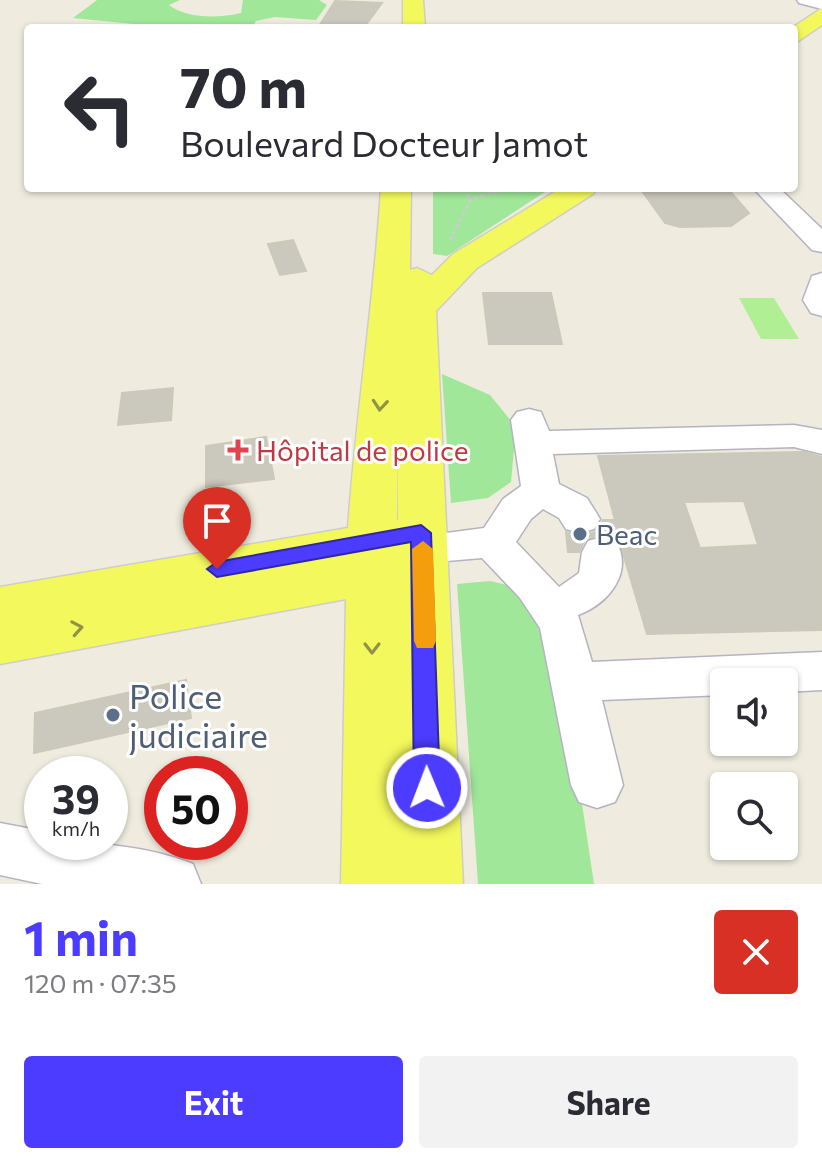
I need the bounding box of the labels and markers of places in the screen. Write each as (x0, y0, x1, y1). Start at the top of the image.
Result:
place label: Hôpital de police (256, 433, 469, 467)
marker: Hôpital de police (227, 439, 249, 461)
pin (183, 487, 251, 569)
place label: Beac (596, 517, 657, 551)
marker: Beac (571, 525, 589, 543)
place label: Police judiciaire (129, 674, 268, 755)
marker: Police judiciaire (104, 706, 122, 724)

